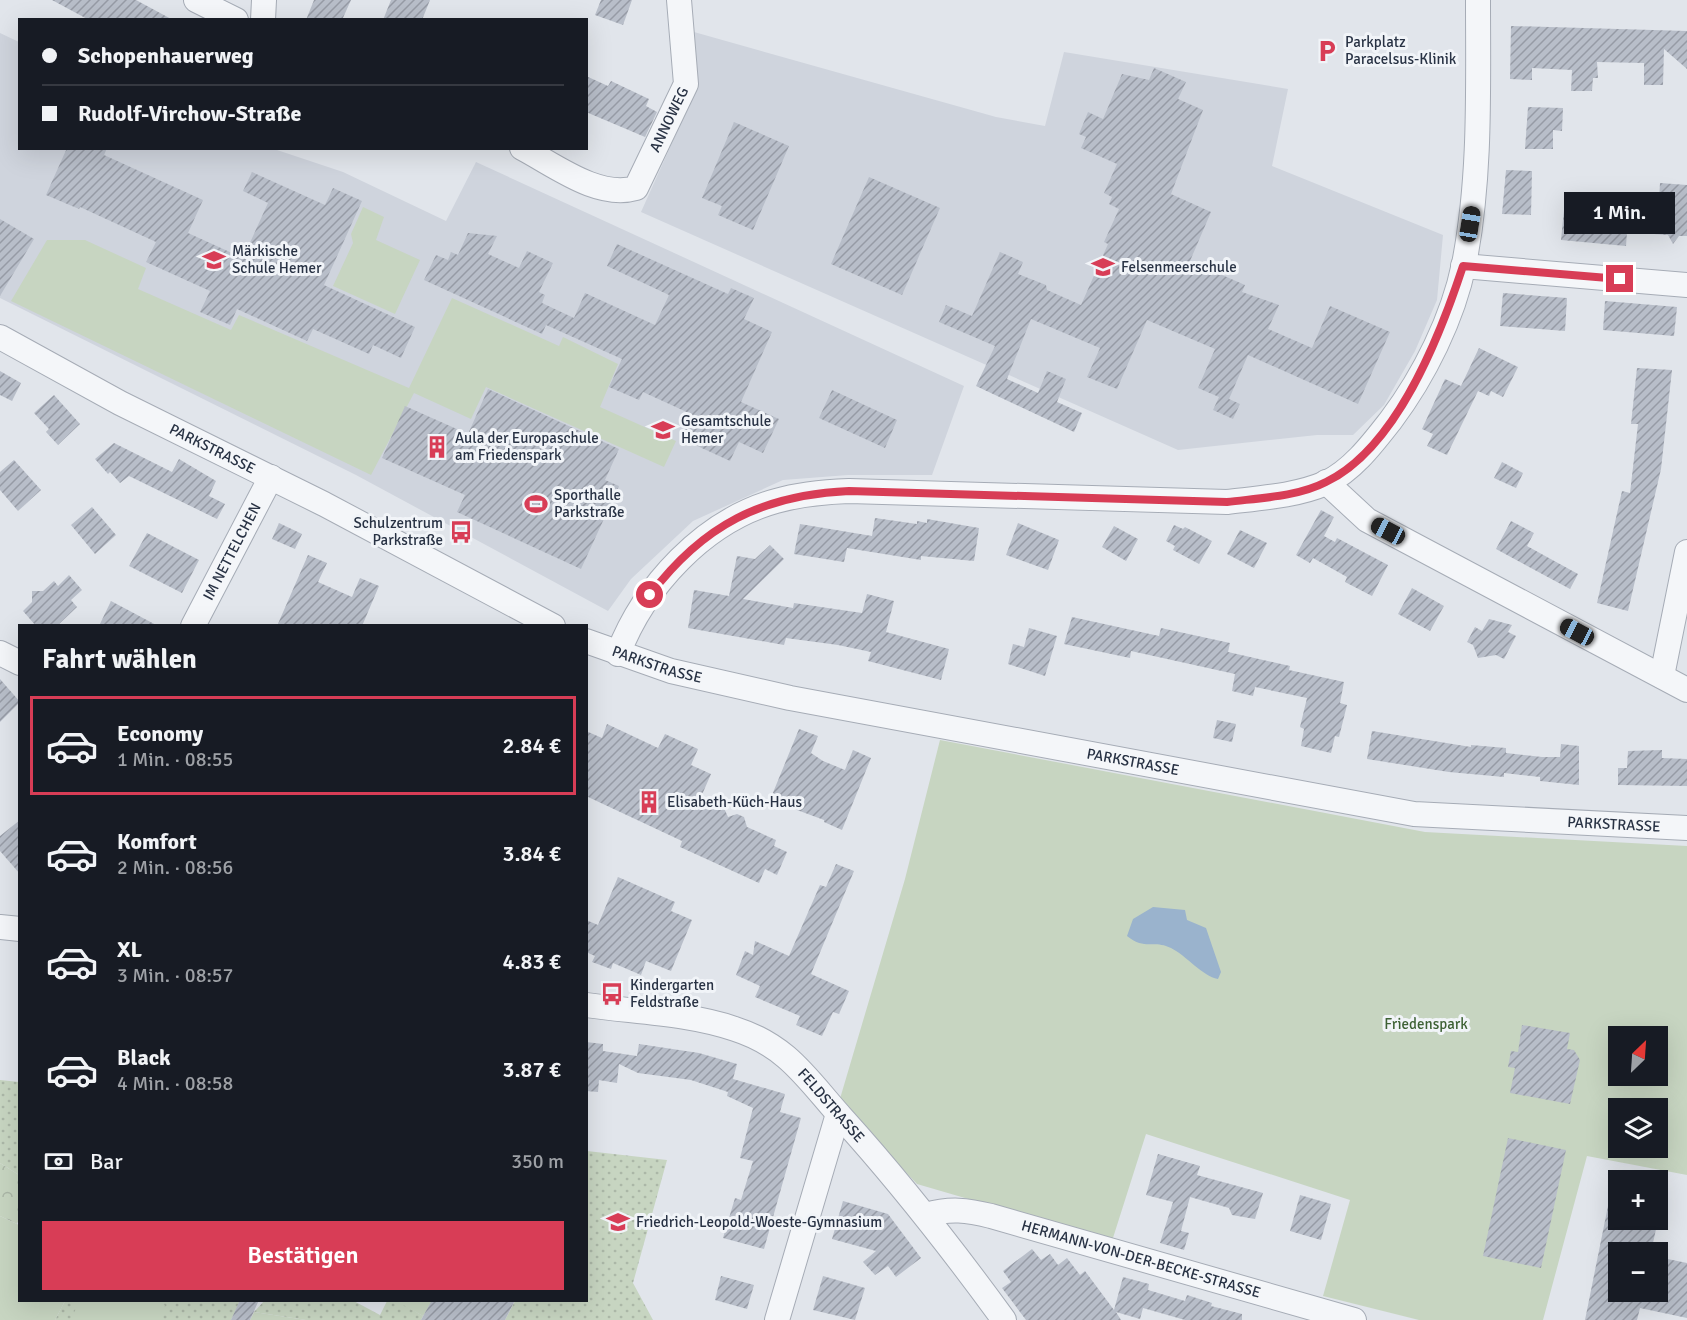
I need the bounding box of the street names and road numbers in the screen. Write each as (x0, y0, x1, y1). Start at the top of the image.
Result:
street label: ANNOWEG (646, 84, 692, 155)
street label: PARKSTRASSE (166, 420, 258, 478)
street label: IM NETTELCHEN (199, 500, 265, 603)
street label: PARKSTRASSE (610, 642, 704, 687)
street label: PARKSTRASSE (1085, 744, 1181, 779)
street label: PARKSTRASSE (1567, 813, 1661, 836)
street label: FELDSTRASSE (794, 1064, 868, 1146)
street label: HERMANN-VON-DER-BECKE-STRASSE (1019, 1216, 1263, 1302)

